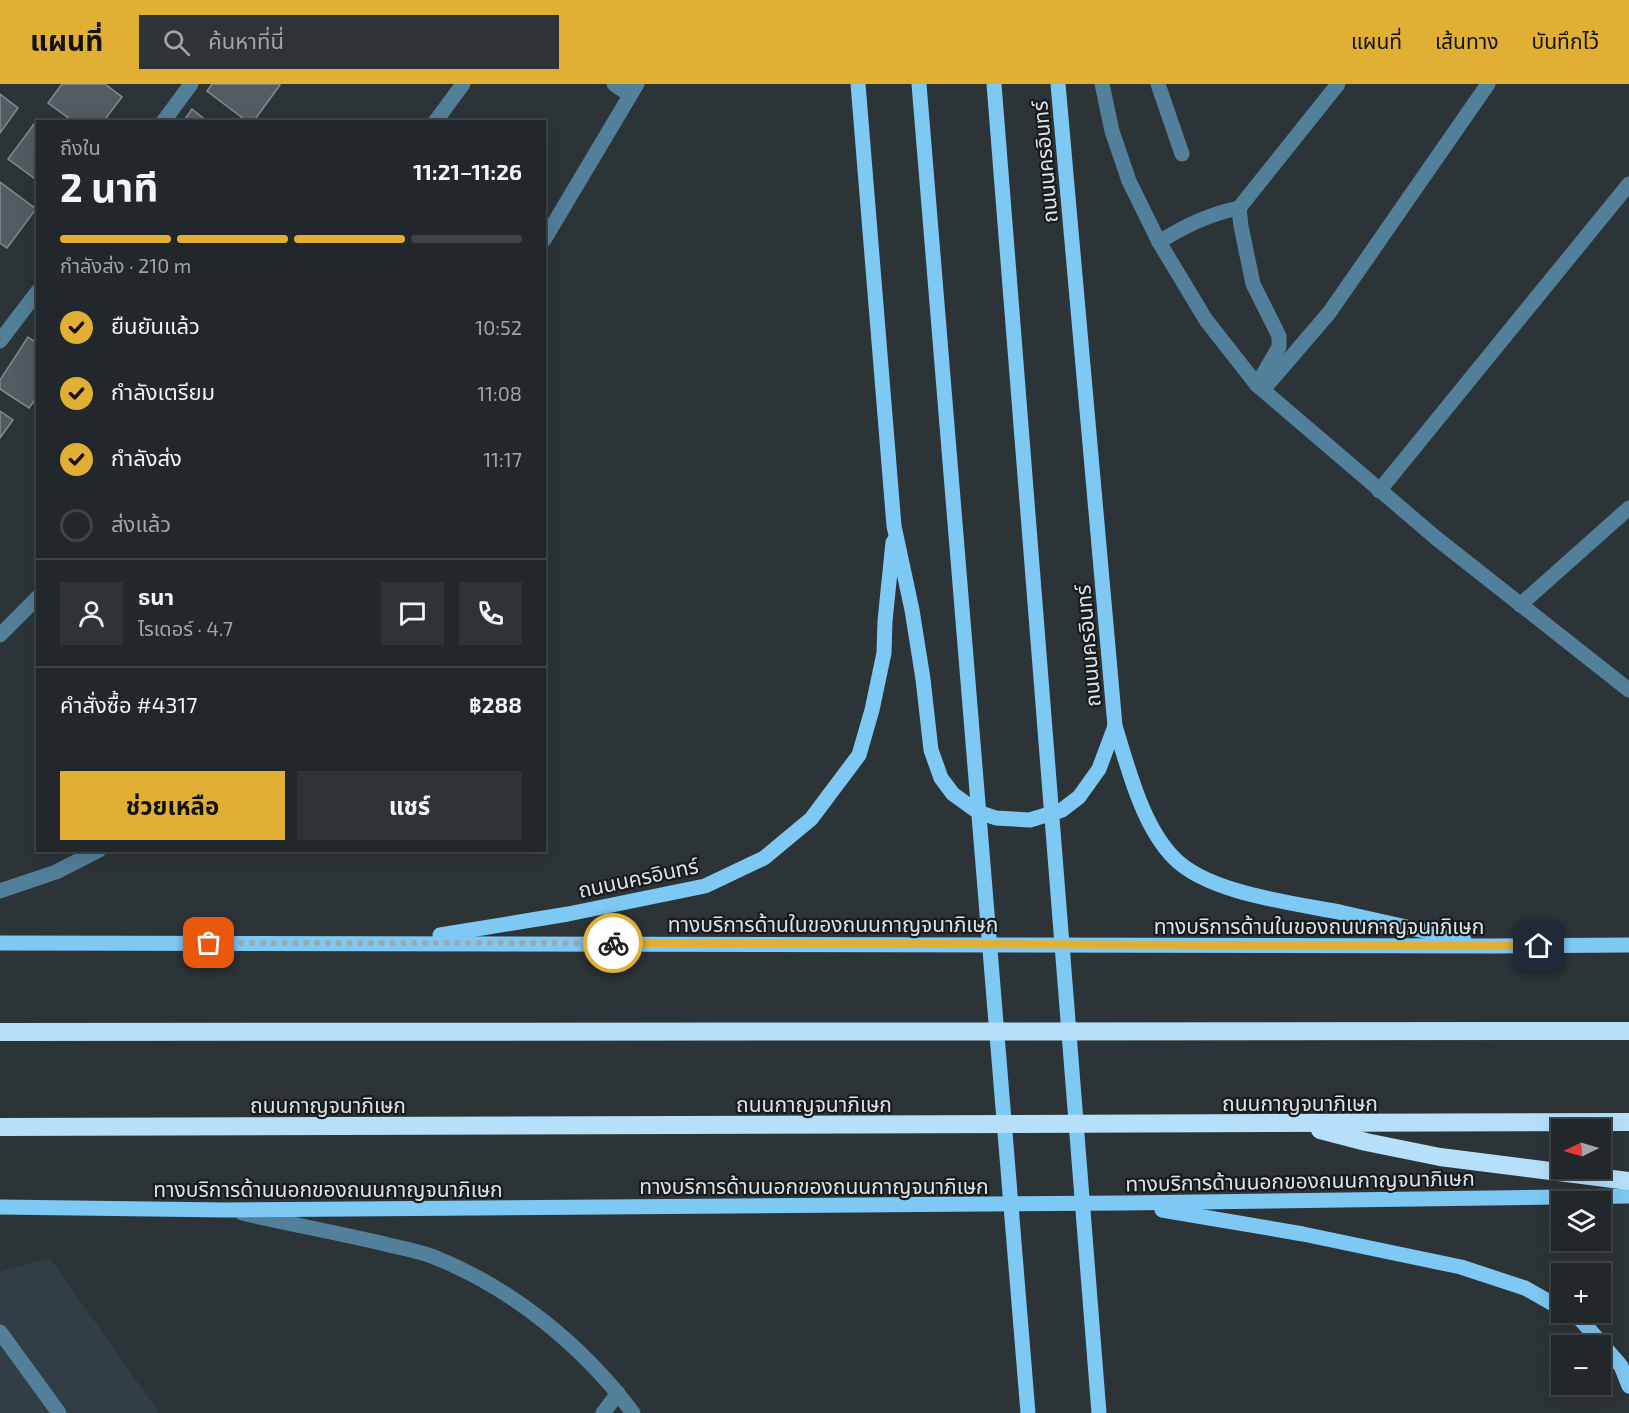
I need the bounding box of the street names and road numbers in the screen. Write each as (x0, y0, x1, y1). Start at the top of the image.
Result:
street label: ถนนนครอินทร์ (1026, 99, 1062, 224)
street label: ถนนนครอินทร์ (1069, 583, 1105, 708)
street label: ถนนนครอินทร์ (576, 852, 701, 902)
street label: ทางบริการด้านในของถนนกาญจนาภิเษก (668, 911, 998, 936)
street label: ทางบริการด้านในของถนนกาญจนาภิเษก (1154, 913, 1484, 938)
street label: ถนนกาญจนาภิเษก (1222, 1090, 1378, 1115)
street label: ถนนกาญจนาภิเษก (736, 1091, 892, 1116)
street label: ถนนกาญจนาภิเษก (250, 1092, 406, 1117)
street label: ทางบริการด้านนอกของถนนกาญจนาภิเษก (1125, 1164, 1475, 1196)
street label: ทางบริการด้านนอกของถนนกาญจนาภิเษก (639, 1173, 989, 1198)
street label: ทางบริการด้านนอกของถนนกาญจนาภิเษก (153, 1176, 503, 1201)

